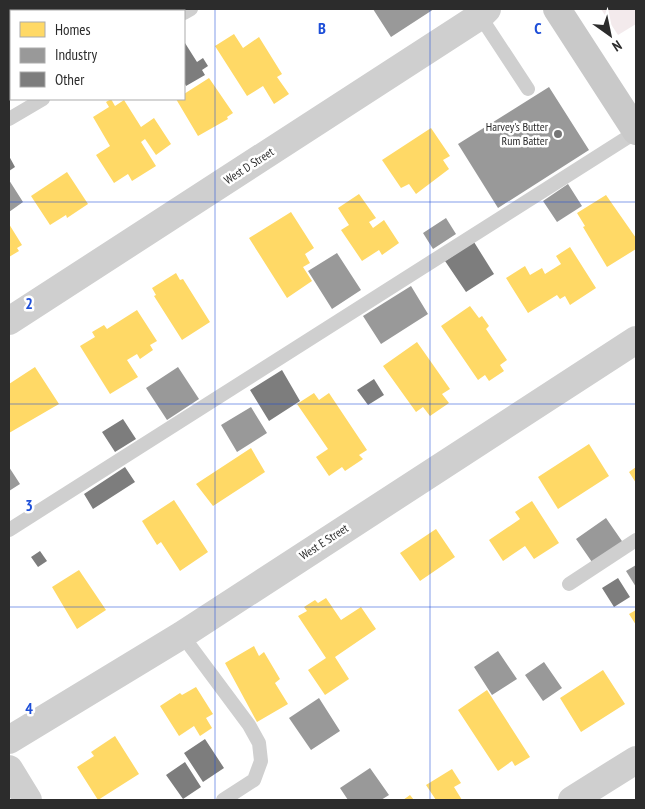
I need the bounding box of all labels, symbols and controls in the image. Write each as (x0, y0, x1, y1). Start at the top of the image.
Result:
legend (10, 10, 185, 100)
north arrow (585, 10, 635, 60)
text: B (318, 18, 326, 38)
text: C (534, 18, 542, 38)
text: Homes (55, 20, 91, 39)
text: N (609, 36, 625, 56)
text: Industry (55, 45, 97, 64)
text: Other (55, 70, 85, 89)
place label: Harvey's Butter Rum Batter (486, 119, 549, 148)
marker: Harvey's Butter Rum Batter (552, 128, 564, 140)
street label: West D Street (221, 144, 277, 187)
text: 2 (25, 293, 33, 313)
text: 3 (25, 495, 33, 515)
street label: West E Street (297, 520, 351, 563)
text: 4 (25, 698, 33, 718)

